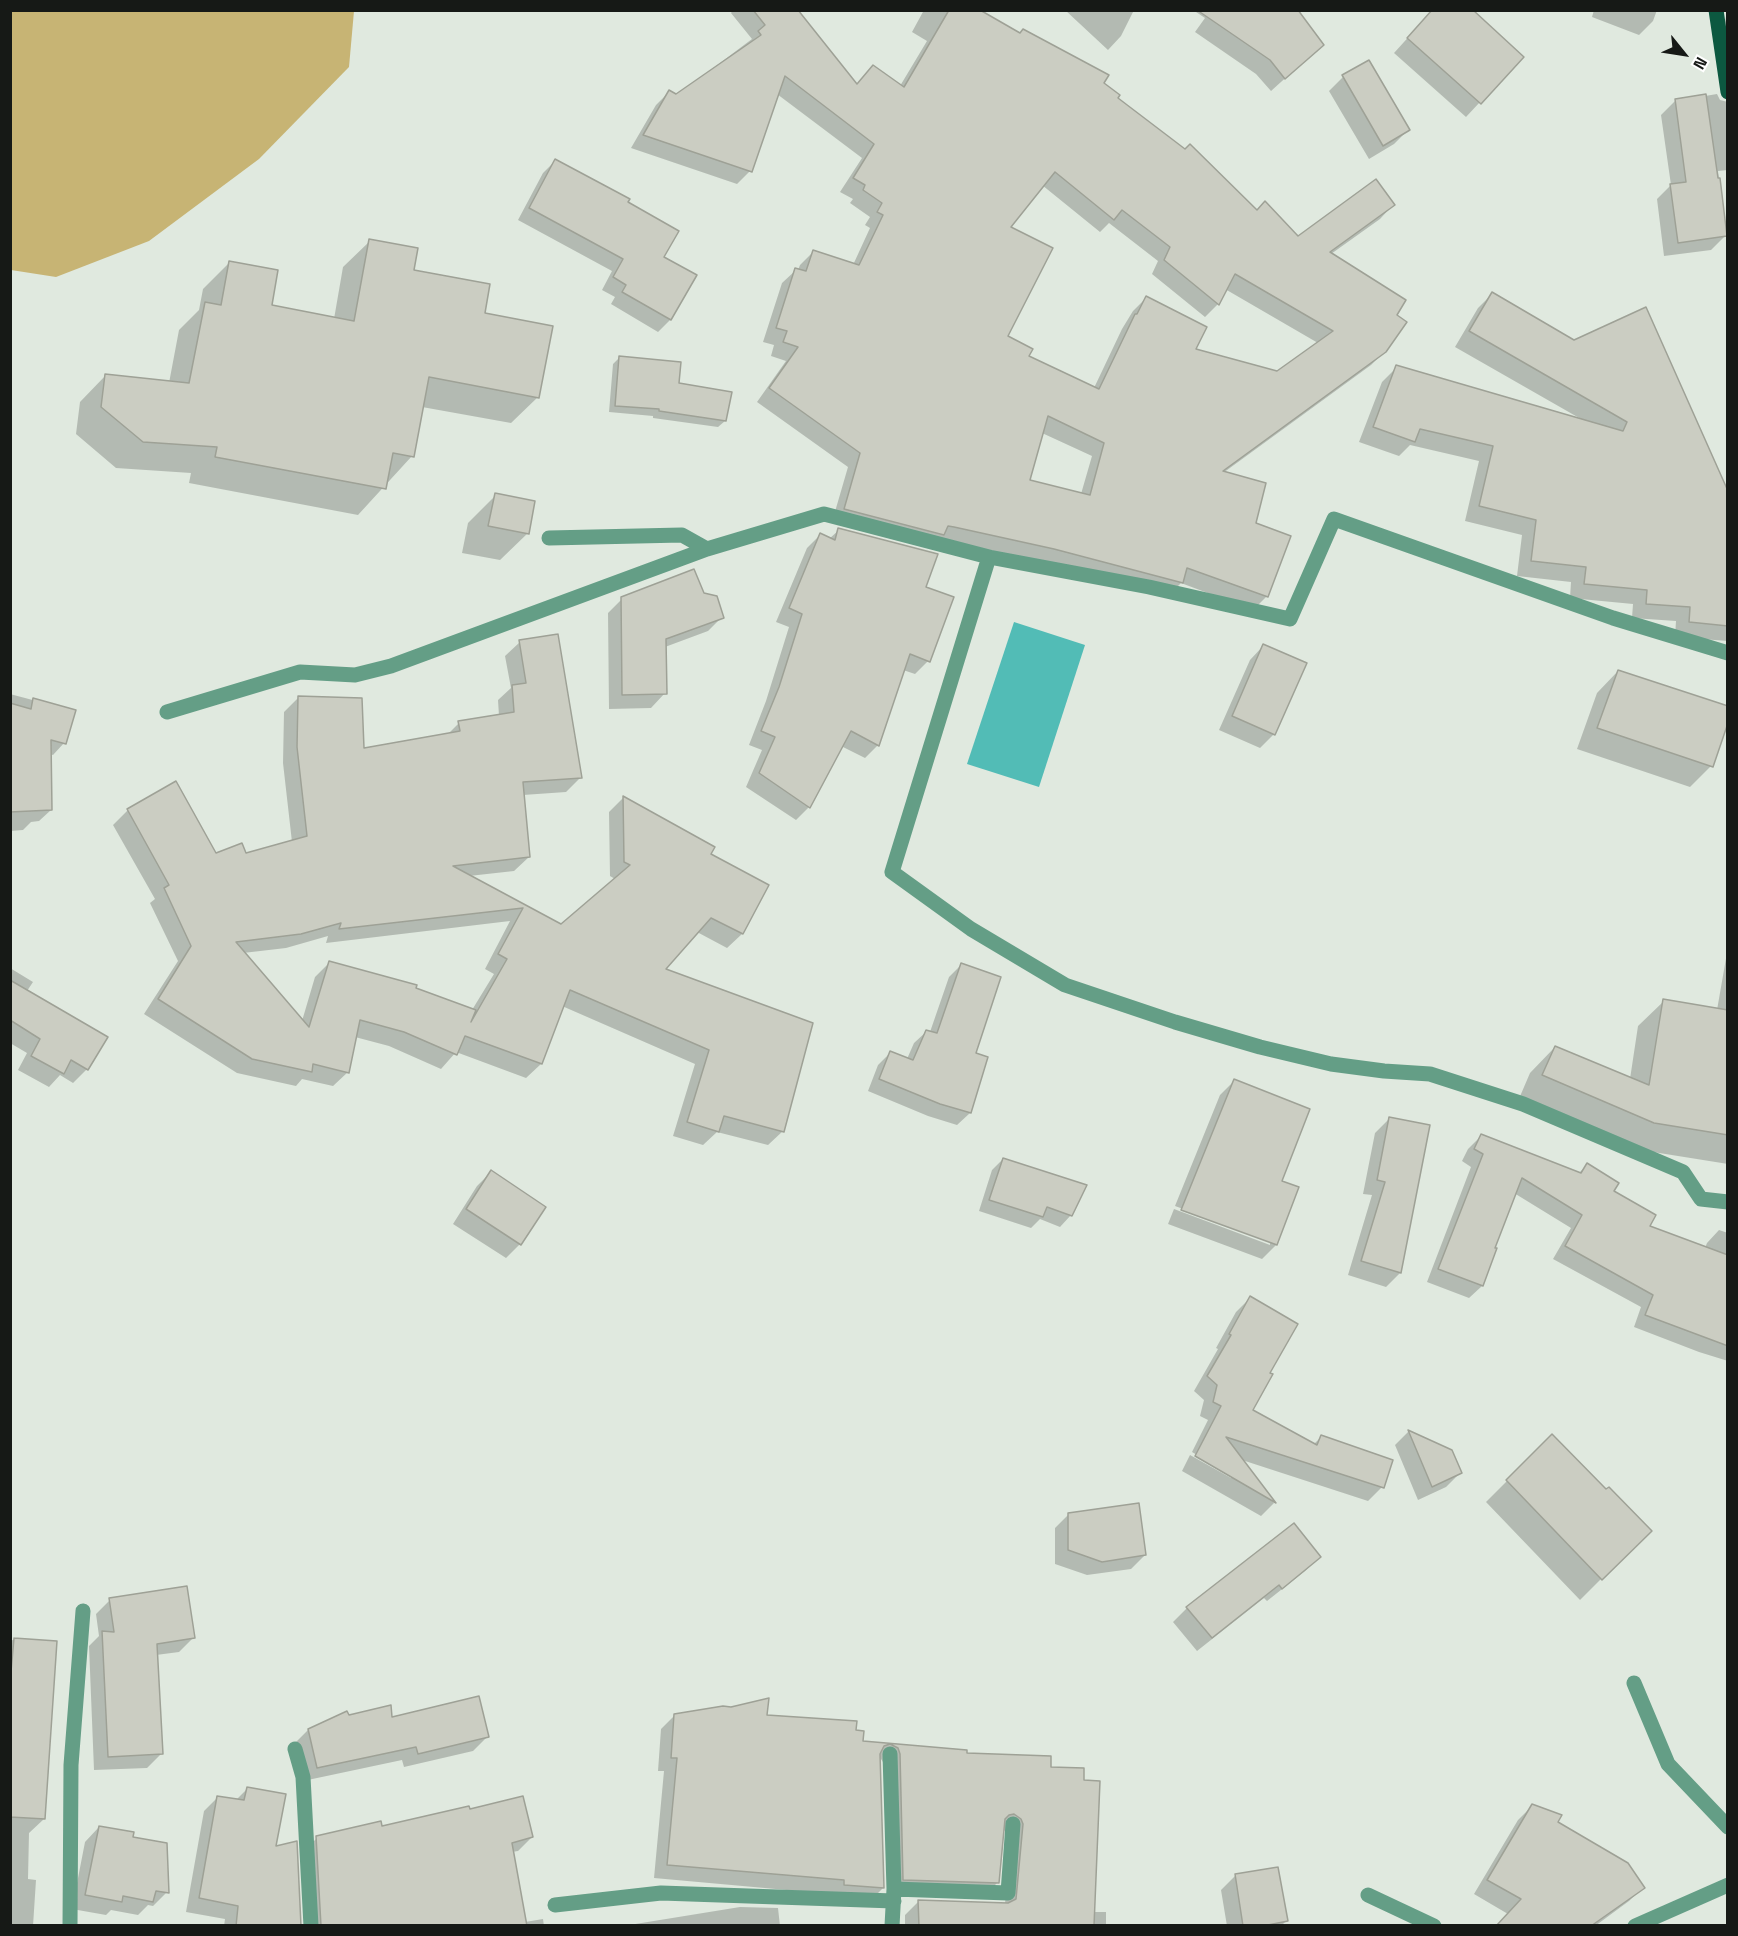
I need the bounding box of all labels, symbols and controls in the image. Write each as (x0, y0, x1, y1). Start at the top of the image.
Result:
north arrow (1654, 24, 1714, 84)
text: N (1688, 53, 1712, 73)

